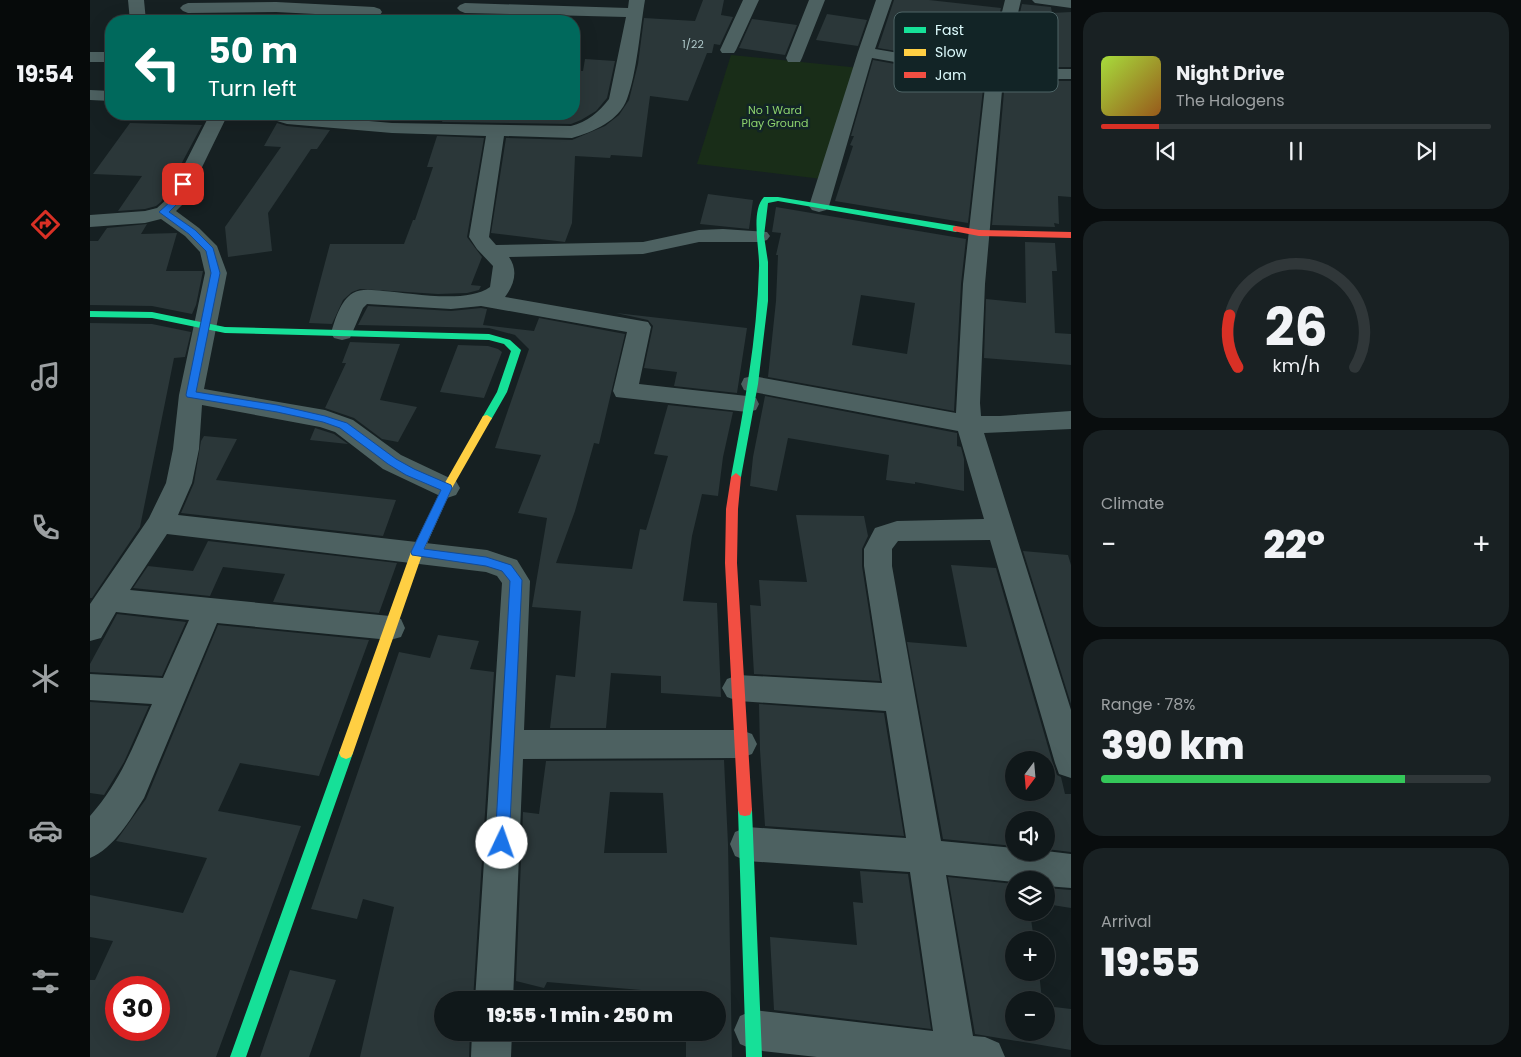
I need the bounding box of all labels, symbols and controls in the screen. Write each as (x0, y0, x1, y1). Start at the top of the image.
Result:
legend (894, 12, 1058, 92)
text: Fast (935, 20, 964, 40)
text: 50 m (208, 26, 298, 75)
icon: left (125, 35, 190, 100)
house number: 1/22 (682, 36, 704, 52)
text: Slow (935, 42, 968, 62)
text: 19:54 (16, 59, 74, 90)
text: Night Drive (1176, 60, 1285, 87)
text: Jam (935, 65, 966, 85)
text: Turn left (208, 73, 296, 104)
text: The Halogens (1176, 89, 1284, 112)
park label: No 1 Ward Play Ground (742, 102, 808, 131)
icon: previous (1152, 137, 1180, 165)
icon: pause (1282, 137, 1310, 165)
icon: next (1412, 137, 1440, 165)
pin (162, 163, 204, 205)
icon: arrive (169, 170, 197, 198)
icon: directions (28, 207, 63, 242)
text: 26 (1265, 291, 1327, 364)
text: km/h (1272, 353, 1320, 378)
icon: music (28, 359, 63, 394)
text: Climate (1101, 492, 1164, 515)
icon: phone (28, 510, 63, 545)
text: 22° (1263, 518, 1325, 571)
text: − (1101, 525, 1116, 564)
text: + (1472, 525, 1491, 564)
icon: climate (28, 661, 63, 696)
text: Range · 78% (1101, 693, 1195, 716)
text: 390 km (1101, 719, 1245, 772)
north arrow (1005, 751, 1055, 801)
map controls (1005, 751, 1055, 1041)
button: sound (1005, 811, 1055, 861)
icon: car (28, 813, 63, 848)
position arrow (475, 816, 527, 868)
button: layers (1005, 871, 1055, 921)
text: Arrival (1101, 910, 1151, 933)
button: + (1005, 931, 1055, 981)
text: 19:55 (1101, 936, 1200, 989)
icon: filters (28, 964, 63, 999)
speed limit sign: 30 (105, 976, 170, 1041)
button: − (1005, 991, 1055, 1041)
text: 19:55 · 1 min · 250 m (487, 1002, 673, 1029)

